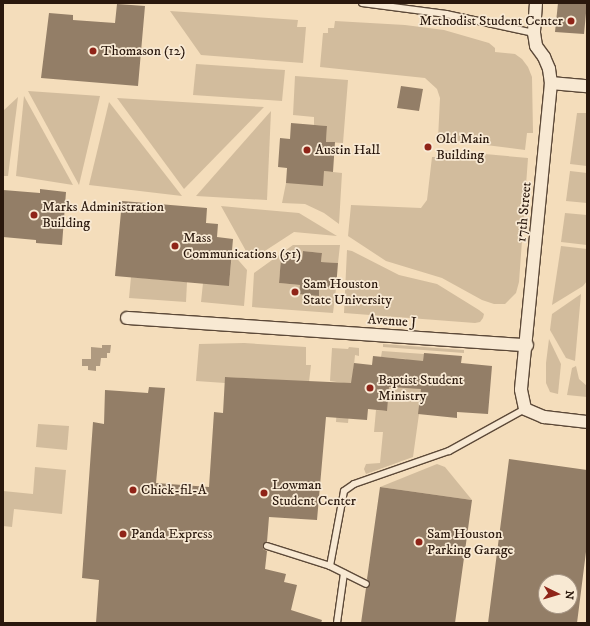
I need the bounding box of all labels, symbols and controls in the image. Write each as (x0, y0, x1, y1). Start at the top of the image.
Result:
place label: Methodist Student Center (419, 13, 563, 29)
marker: Methodist Student Center (566, 16, 576, 26)
place label: Thomason (12) (101, 43, 185, 59)
marker: Thomason (12) (88, 46, 98, 56)
place label: Old Main Building (436, 131, 490, 164)
place label: Austin Hall (315, 142, 380, 158)
marker: Old Main Building (423, 142, 433, 152)
marker: Austin Hall (302, 145, 312, 155)
street label: 17th Street (513, 181, 535, 243)
place label: Marks Administration Building (42, 199, 164, 232)
marker: Marks Administration Building (29, 210, 39, 220)
place label: Mass Communications (51) (183, 230, 301, 262)
marker: Mass Communications (51) (170, 241, 180, 251)
place label: Sam Houston State University (303, 276, 392, 308)
marker: Sam Houston State University (290, 287, 300, 297)
street label: Avenue J (367, 311, 417, 331)
place label: Baptist Student Ministry (378, 372, 463, 404)
marker: Baptist Student Ministry (365, 383, 375, 393)
place label: Lowman Student Center (272, 477, 356, 510)
place label: Chick-fil-A (141, 482, 207, 498)
marker: Chick-fil-A (128, 485, 138, 495)
marker: Lowman Student Center (259, 488, 269, 498)
place label: Panda Express (131, 526, 212, 542)
place label: Sam Houston Parking Garage (427, 526, 513, 558)
marker: Panda Express (118, 529, 128, 539)
marker: Sam Houston Parking Garage (414, 537, 424, 547)
north arrow (538, 574, 578, 614)
text: N (562, 590, 576, 600)

